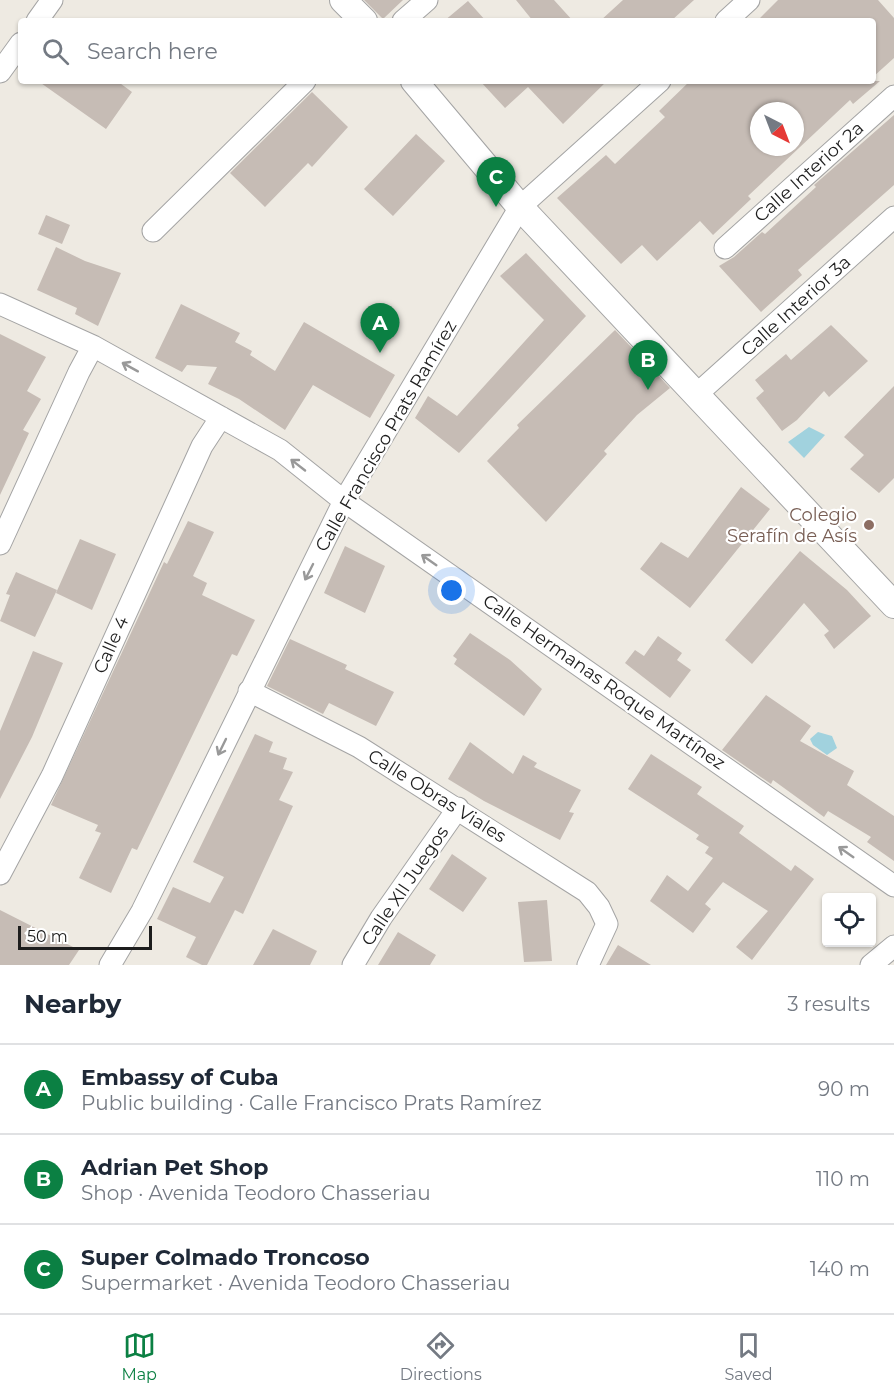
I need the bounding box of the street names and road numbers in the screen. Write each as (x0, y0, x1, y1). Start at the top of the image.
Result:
street label: Calle Interior 2a (750, 117, 868, 227)
street label: Calle Interior 3a (737, 251, 855, 361)
street label: Calle Francisco Prats Ramírez (311, 316, 461, 556)
street label: Calle Hermanas Roque Martínez (479, 590, 729, 774)
street label: Calle 4 (89, 613, 133, 677)
street label: Calle Obras Viales (364, 745, 510, 847)
street label: Calle XII Juegos (357, 822, 453, 950)

